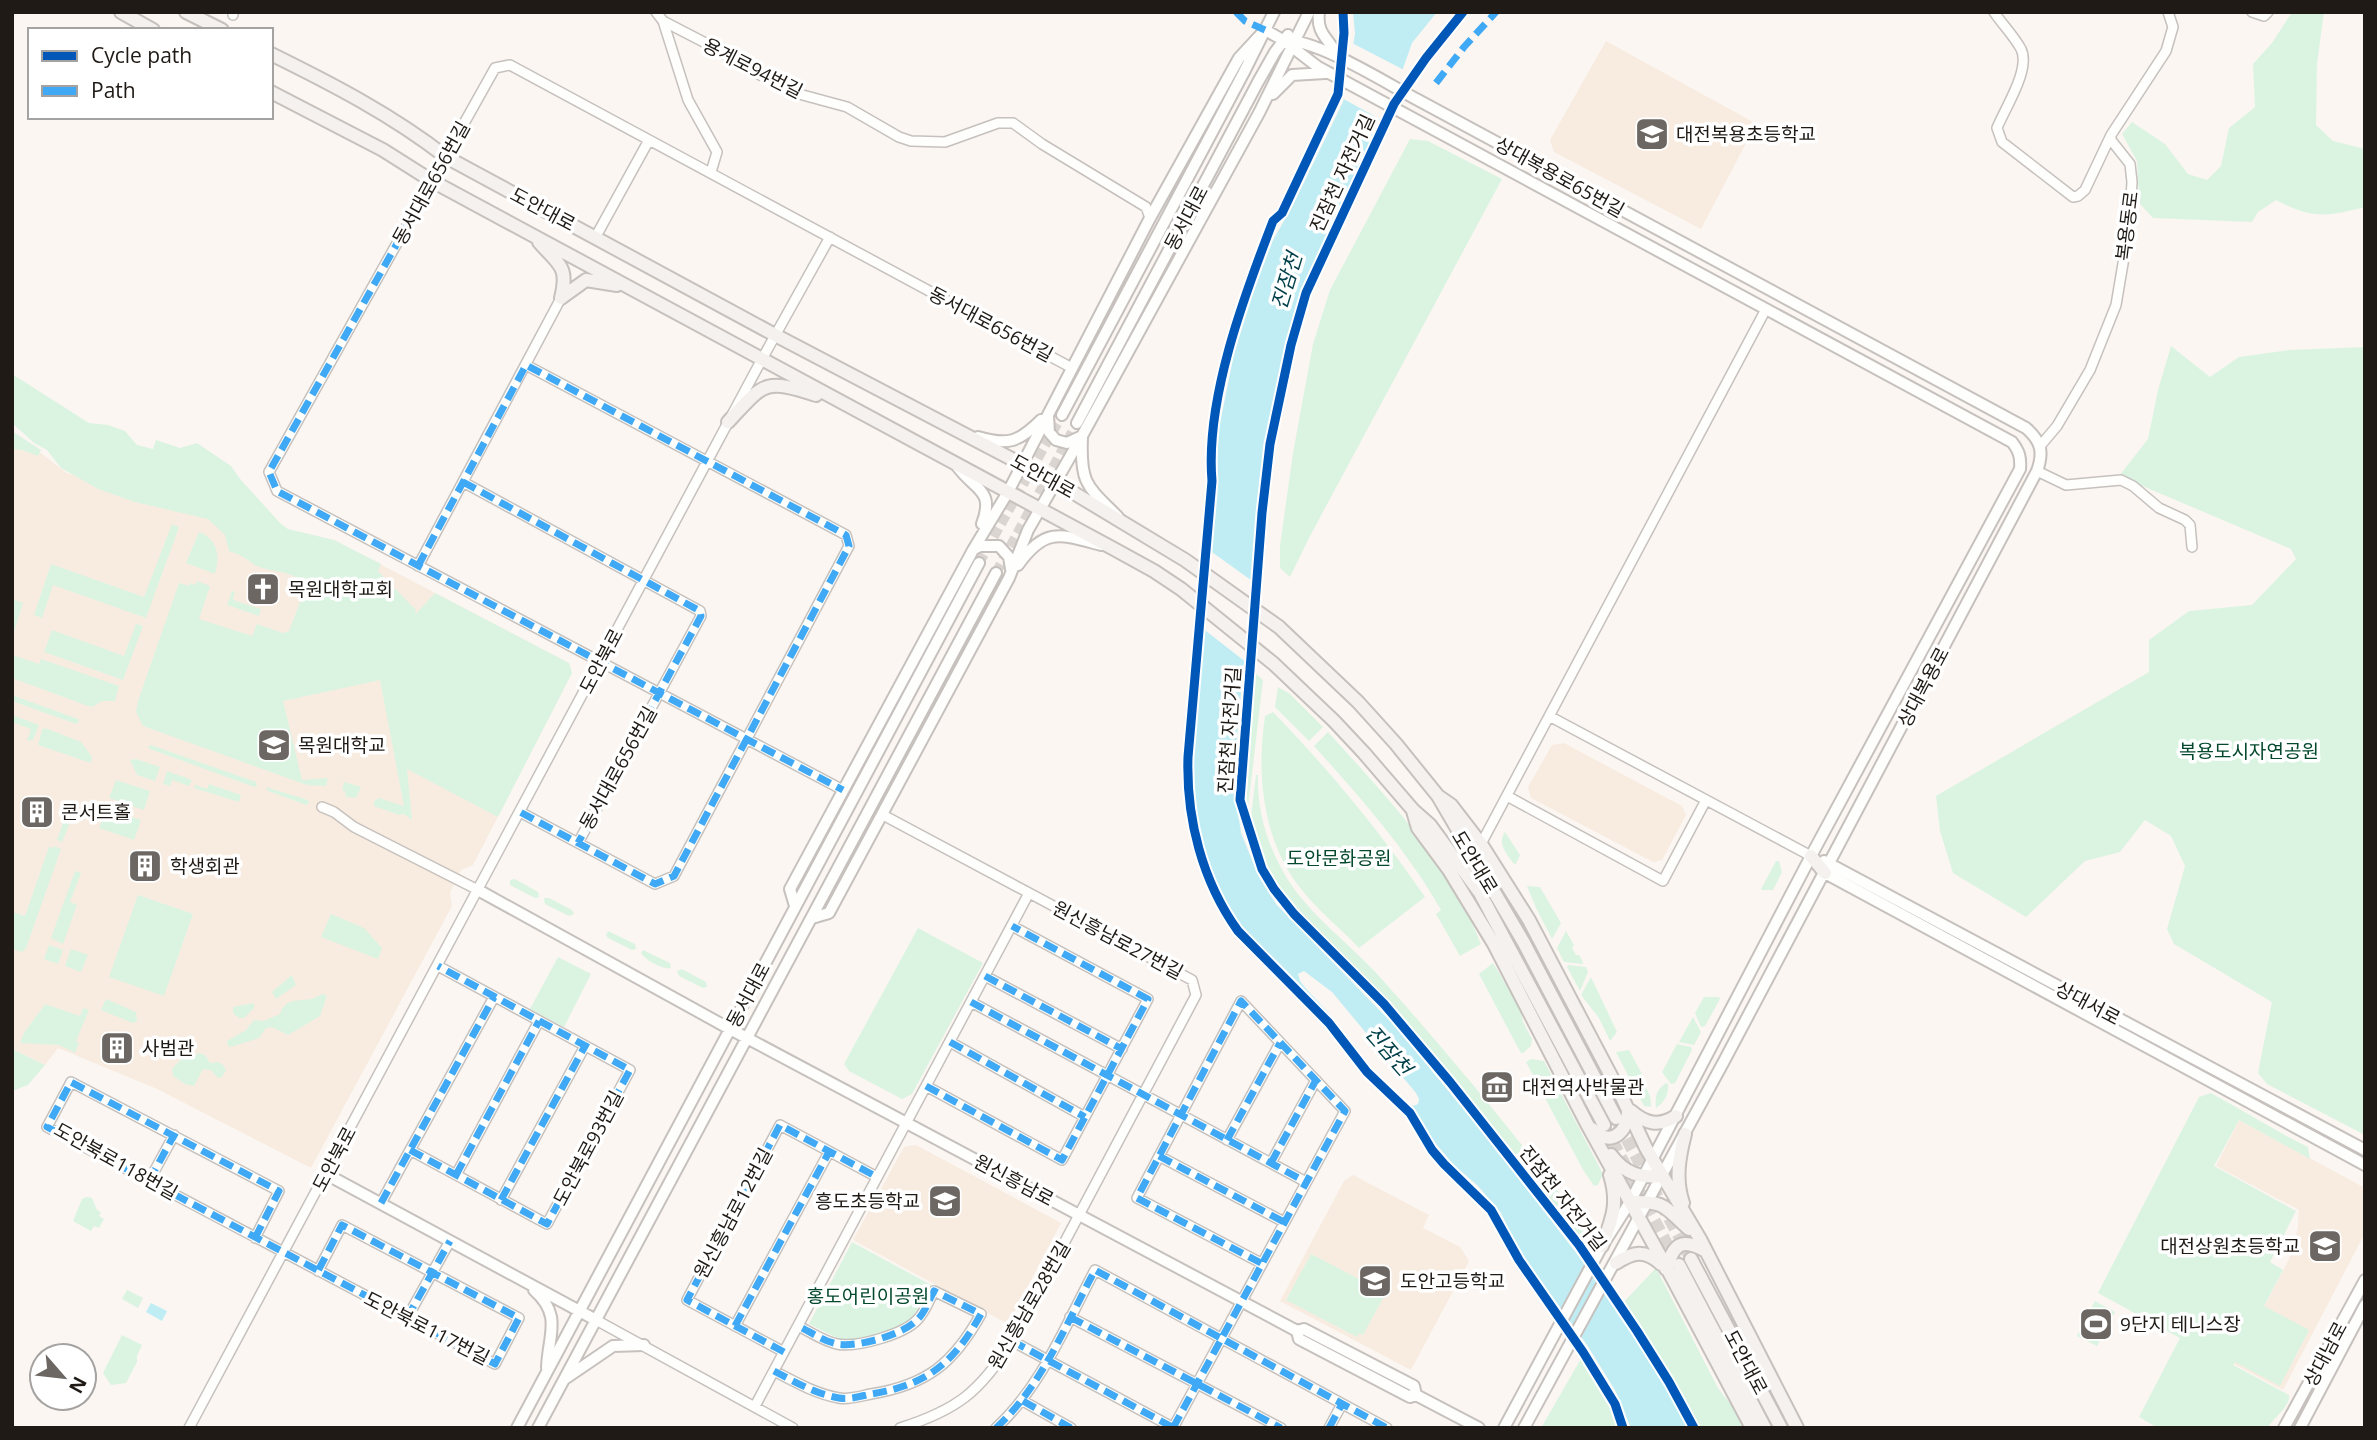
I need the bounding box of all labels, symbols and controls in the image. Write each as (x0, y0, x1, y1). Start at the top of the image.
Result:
legend (28, 28, 273, 119)
street label: 용계로94번길 (698, 32, 808, 104)
text: Cycle path (91, 41, 192, 69)
text: Path (91, 76, 136, 104)
street label: 진잠천 자전거길 (1303, 110, 1381, 236)
school or university icon: 대전복용초등학교 (1633, 115, 1671, 153)
street label: 동서대로656번길 (386, 117, 476, 249)
place label: 대전복용초등학교 (1676, 121, 1816, 147)
street label: 상대복용로65번길 (1491, 131, 1629, 223)
street label: 도안대로 (506, 181, 580, 237)
street label: 동서대로 (1158, 181, 1214, 255)
street label: 복용동로 (2110, 190, 2144, 262)
water label: 진잠천 (1264, 247, 1309, 313)
street label: 동서대로656번길 (924, 280, 1058, 368)
street label: 도안대로 (1006, 448, 1080, 504)
church icon: 목원대학교회 (244, 570, 282, 608)
place label: 목원대학교회 (288, 576, 393, 602)
street label: 도안북로 (573, 624, 629, 698)
street label: 상대복용로 (1891, 642, 1955, 732)
street label: 진잠천 자전거길 (1212, 666, 1246, 794)
street label: 동서대로656번길 (573, 702, 663, 834)
school or university icon: 목원대학교 (255, 726, 293, 764)
place label: 목원대학교 (298, 732, 385, 758)
park label: 복용도시자연공원 (2179, 738, 2319, 764)
building icon: 콘서트홀 (18, 793, 56, 831)
place label: 콘서트홀 (61, 799, 131, 825)
street label: 도안대로 (1446, 825, 1504, 899)
park label: 도안문화공원 (1287, 845, 1391, 871)
building icon: 학생회관 (126, 847, 164, 885)
place label: 학생회관 (170, 853, 240, 879)
street label: 원신흥남로27번길 (1048, 895, 1188, 985)
street label: 동서대로 (720, 958, 776, 1032)
street label: 상대서로 (2051, 975, 2125, 1031)
water label: 진잠천 (1359, 1019, 1420, 1083)
building icon: 사범관 (98, 1029, 136, 1067)
place label: 사범관 (142, 1035, 194, 1061)
museum icon: 대전역사박물관 (1478, 1068, 1516, 1106)
place label: 대전역사박물관 (1522, 1074, 1644, 1100)
street label: 도안북로93번길 (547, 1086, 629, 1210)
street label: 도안북로118번길 (50, 1116, 182, 1206)
street label: 도안북로 (306, 1122, 362, 1196)
street label: 진잠천 자전거길 (1514, 1140, 1612, 1256)
street label: 원신흥남로12번길 (688, 1143, 778, 1283)
street label: 원신흥남로 (969, 1148, 1059, 1212)
school or university icon: 흥도초등학교 (926, 1182, 964, 1220)
place label: 흥도초등학교 (815, 1188, 920, 1214)
school or university icon: 대전상원초등학교 (2306, 1227, 2344, 1265)
place label: 대전상원초등학교 (2160, 1233, 2300, 1259)
street label: 원신흥남로28번길 (982, 1236, 1076, 1374)
school or university icon: 도안고등학교 (1356, 1262, 1394, 1300)
place label: 도안고등학교 (1400, 1268, 1505, 1294)
park label: 홍도어린이공원 (807, 1283, 929, 1309)
street label: 도안북로117번길 (360, 1285, 494, 1371)
sports icon: 9단지 테니스장 (2077, 1305, 2115, 1343)
place label: 9단지 테니스장 (2120, 1311, 2241, 1337)
street label: 상대남로 (2297, 1317, 2353, 1391)
street label: 도안대로 (1718, 1325, 1774, 1399)
north arrow (28, 1342, 98, 1412)
text: N (63, 1372, 93, 1398)

